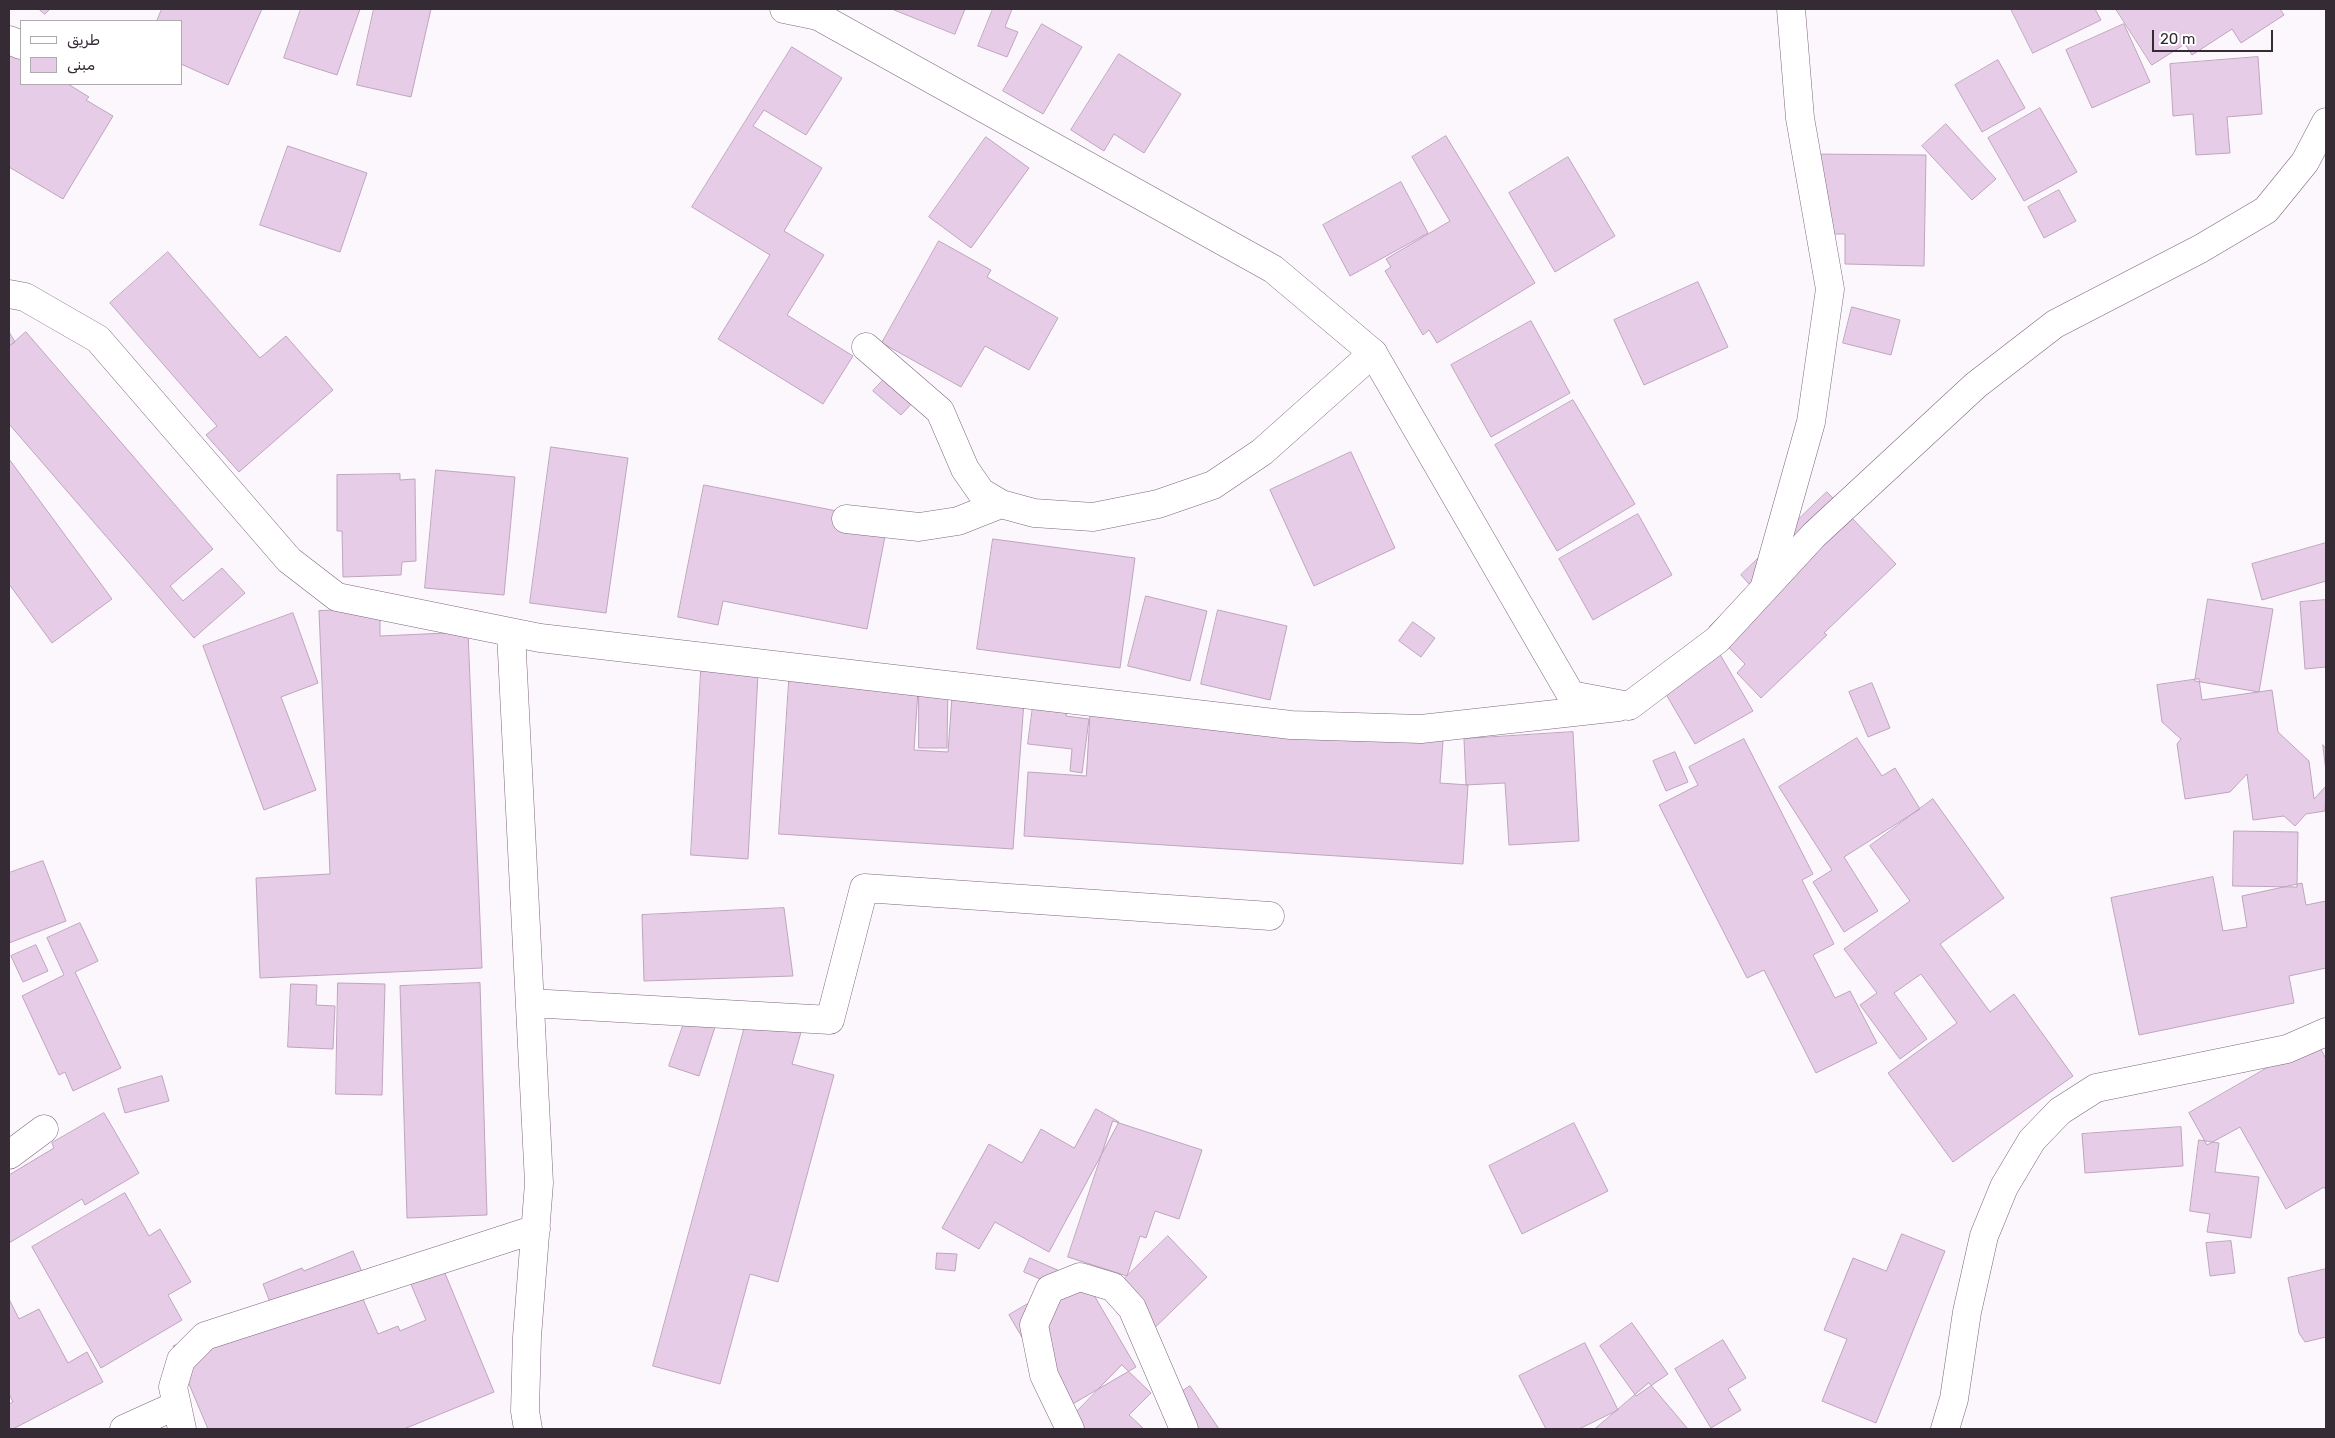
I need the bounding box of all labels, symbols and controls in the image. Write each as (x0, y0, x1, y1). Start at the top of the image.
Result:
legend (20, 20, 182, 85)
scale bar (2155, 20, 2276, 52)
text: 20 m (2160, 30, 2195, 48)
text: طريق (67, 31, 100, 49)
text: مبنى (67, 56, 95, 74)

